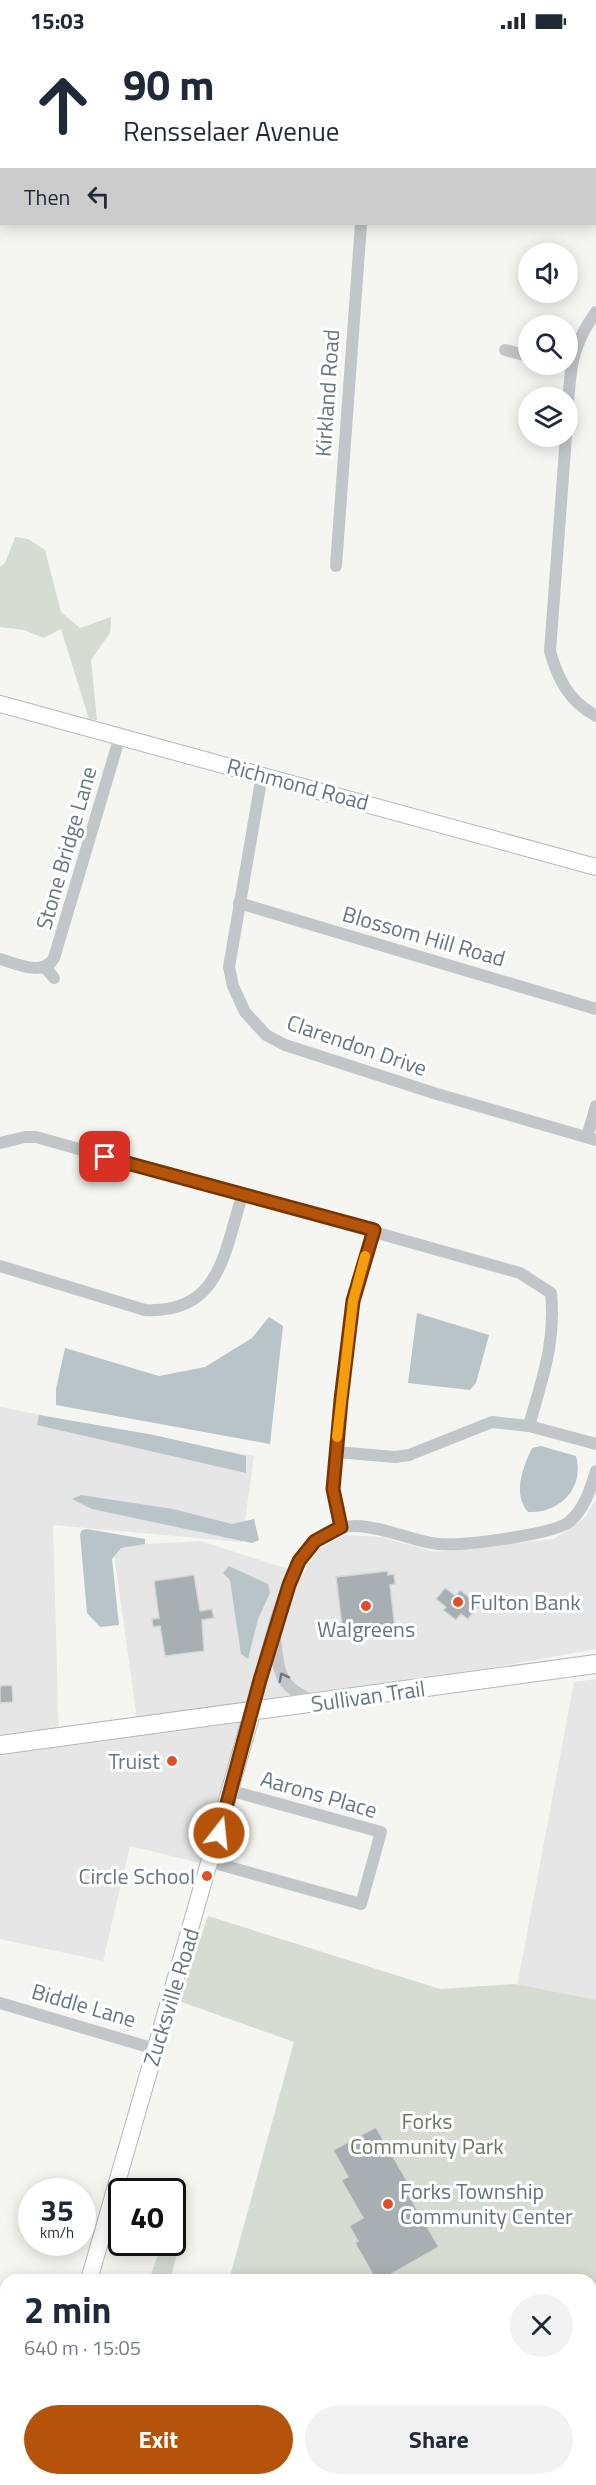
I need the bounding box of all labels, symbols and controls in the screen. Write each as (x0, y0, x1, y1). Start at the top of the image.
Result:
text: 15:03 (30, 4, 85, 38)
text: 90 m (123, 52, 215, 116)
icon: ahead (24, 66, 102, 144)
text: Rensselaer Avenue (123, 110, 339, 151)
text: Then (24, 180, 70, 214)
icon: left (82, 180, 115, 213)
map controls (518, 243, 578, 447)
button: sound (518, 243, 578, 303)
button: search (518, 315, 578, 375)
street label: Kirkland Road (306, 328, 348, 458)
button: layers (518, 387, 578, 447)
street label: Richmond Road (223, 749, 373, 819)
street label: Stone Bridge Lane (26, 762, 106, 934)
street label: Blossom Hill Road (339, 897, 509, 975)
street label: Clarendon Drive (282, 1005, 432, 1085)
pin (79, 1131, 130, 1182)
icon: arrive (88, 1140, 121, 1173)
place label: Fulton Bank (470, 1585, 581, 1619)
marker: Fulton Bank (451, 1595, 465, 1609)
marker: Walgreens (359, 1599, 373, 1613)
place label: Walgreens (317, 1612, 415, 1646)
street label: Sullivan Trail (309, 1671, 427, 1721)
one-way arrow (279, 1673, 290, 1683)
place label: Truist (108, 1744, 160, 1778)
marker: Truist (165, 1754, 179, 1768)
street label: Aarons Place (257, 1761, 381, 1827)
position arrow (187, 1801, 251, 1865)
place label: Circle School (79, 1859, 195, 1893)
marker: Circle School (200, 1869, 214, 1883)
street label: Zucksville Road (134, 1924, 208, 2070)
street label: Biddle Lane (28, 1974, 140, 2036)
park label: Forks Community Park (350, 2104, 504, 2163)
place label: Forks Township Community Center (400, 2174, 573, 2233)
speed limit sign: 40 (108, 2178, 186, 2256)
text: 35 (40, 2187, 74, 2233)
marker: Forks Township Community Center (381, 2197, 395, 2211)
text: km/h (40, 2221, 74, 2244)
text: 2 min (24, 2282, 111, 2337)
button: close (510, 2294, 573, 2357)
text: 640 m · 15:05 (24, 2332, 141, 2363)
button: Exit (24, 2405, 293, 2474)
button: Share (305, 2405, 573, 2474)

